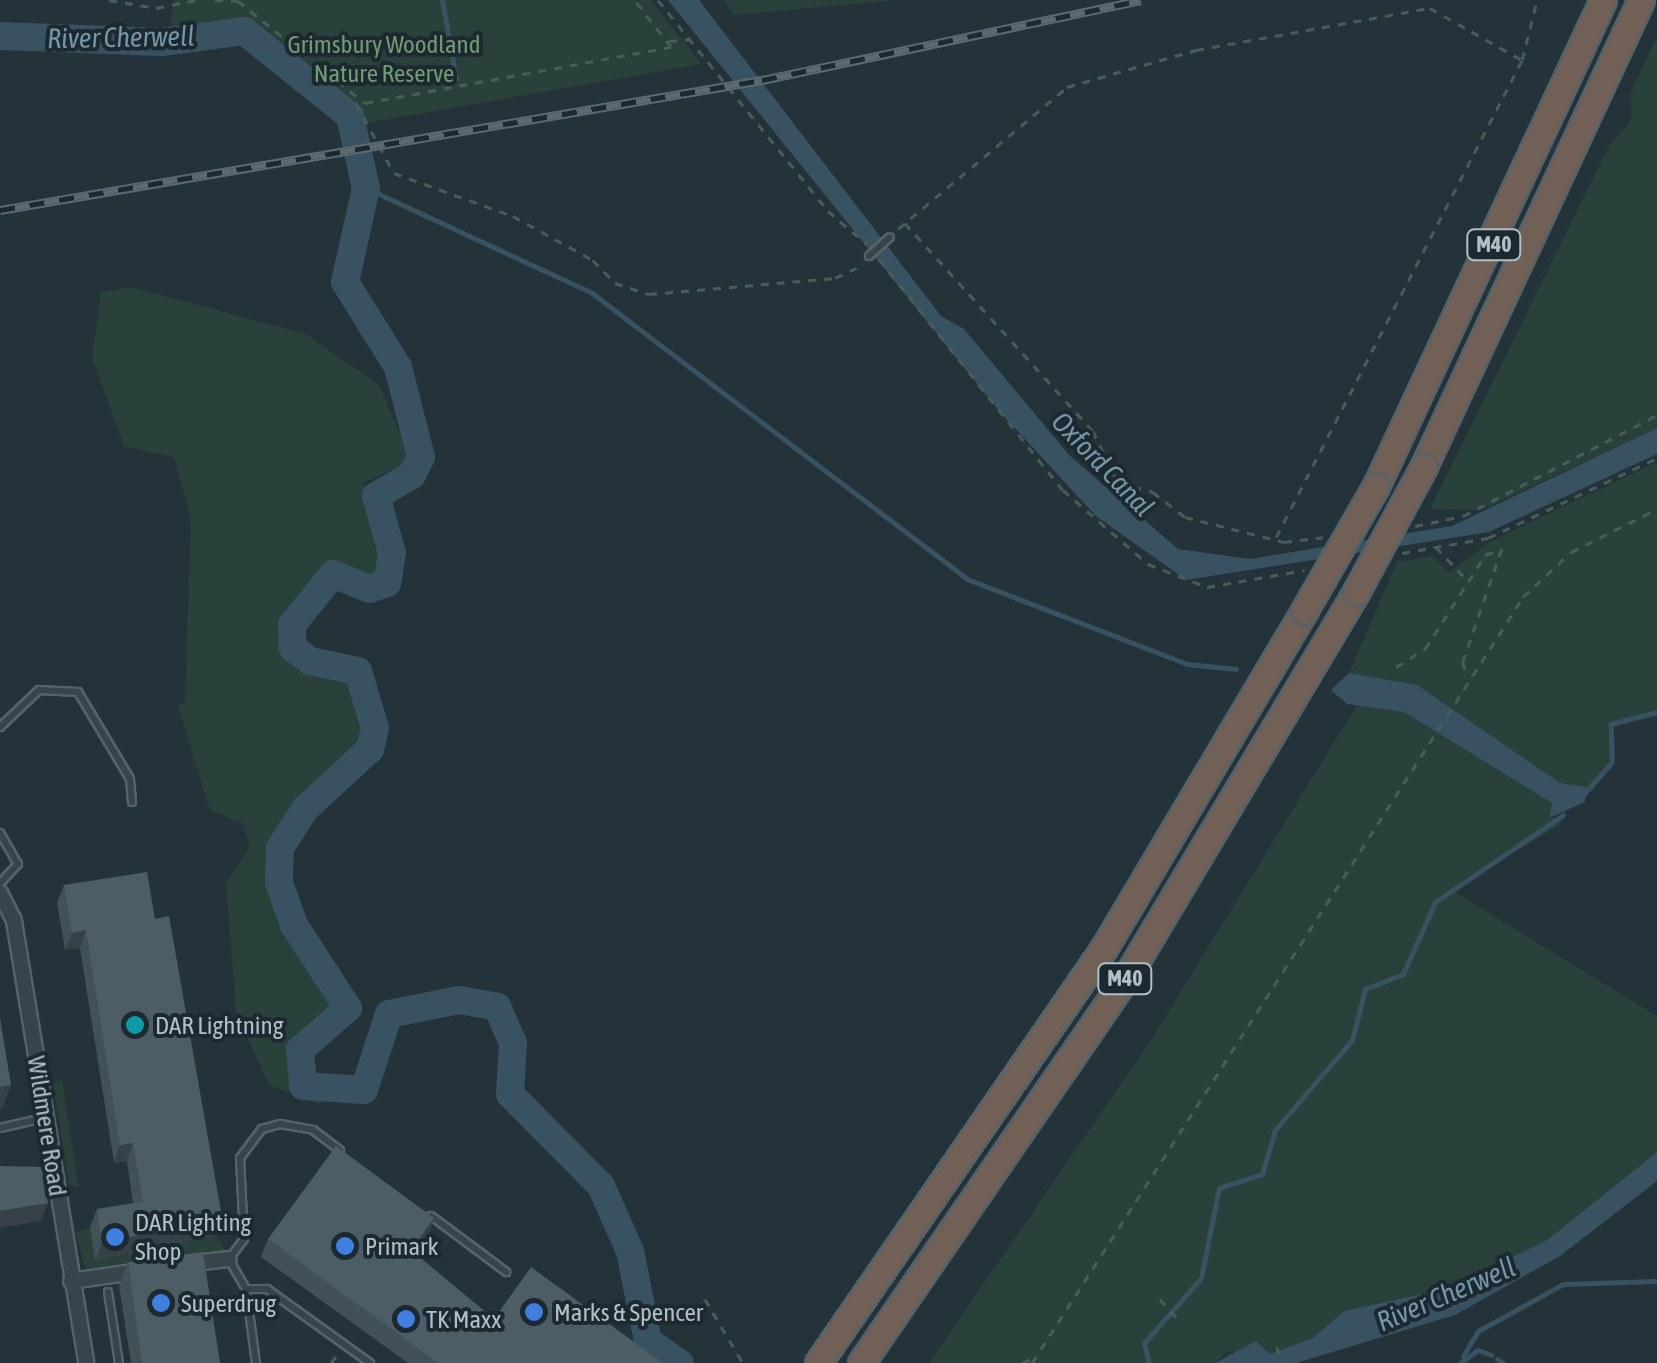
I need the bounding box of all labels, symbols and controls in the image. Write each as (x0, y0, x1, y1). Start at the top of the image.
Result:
water label: River Cherwell (47, 19, 195, 55)
park label: Grimsbury Woodland Nature Reserve (287, 30, 481, 89)
road number: M40 (1464, 228, 1524, 262)
water label: Oxford Canal (1045, 405, 1161, 523)
road number: M40 (1095, 962, 1155, 996)
place label: DAR Lightning (155, 1010, 283, 1040)
marker: DAR Lightning (124, 1014, 146, 1036)
street label: Wildmere Road (21, 1054, 73, 1198)
place label: DAR Lighting Shop (135, 1208, 251, 1267)
marker: DAR Lighting Shop (104, 1226, 126, 1248)
place label: Primark (365, 1231, 438, 1261)
marker: Primark (334, 1235, 356, 1257)
water label: River Cherwell (1371, 1250, 1521, 1338)
place label: Superdrug (181, 1288, 276, 1318)
marker: Superdrug (150, 1292, 172, 1314)
place label: Marks & Spencer (554, 1297, 703, 1327)
marker: Marks & Spencer (523, 1301, 545, 1323)
place label: TK Maxx (426, 1304, 501, 1334)
marker: TK Maxx (395, 1308, 417, 1330)

